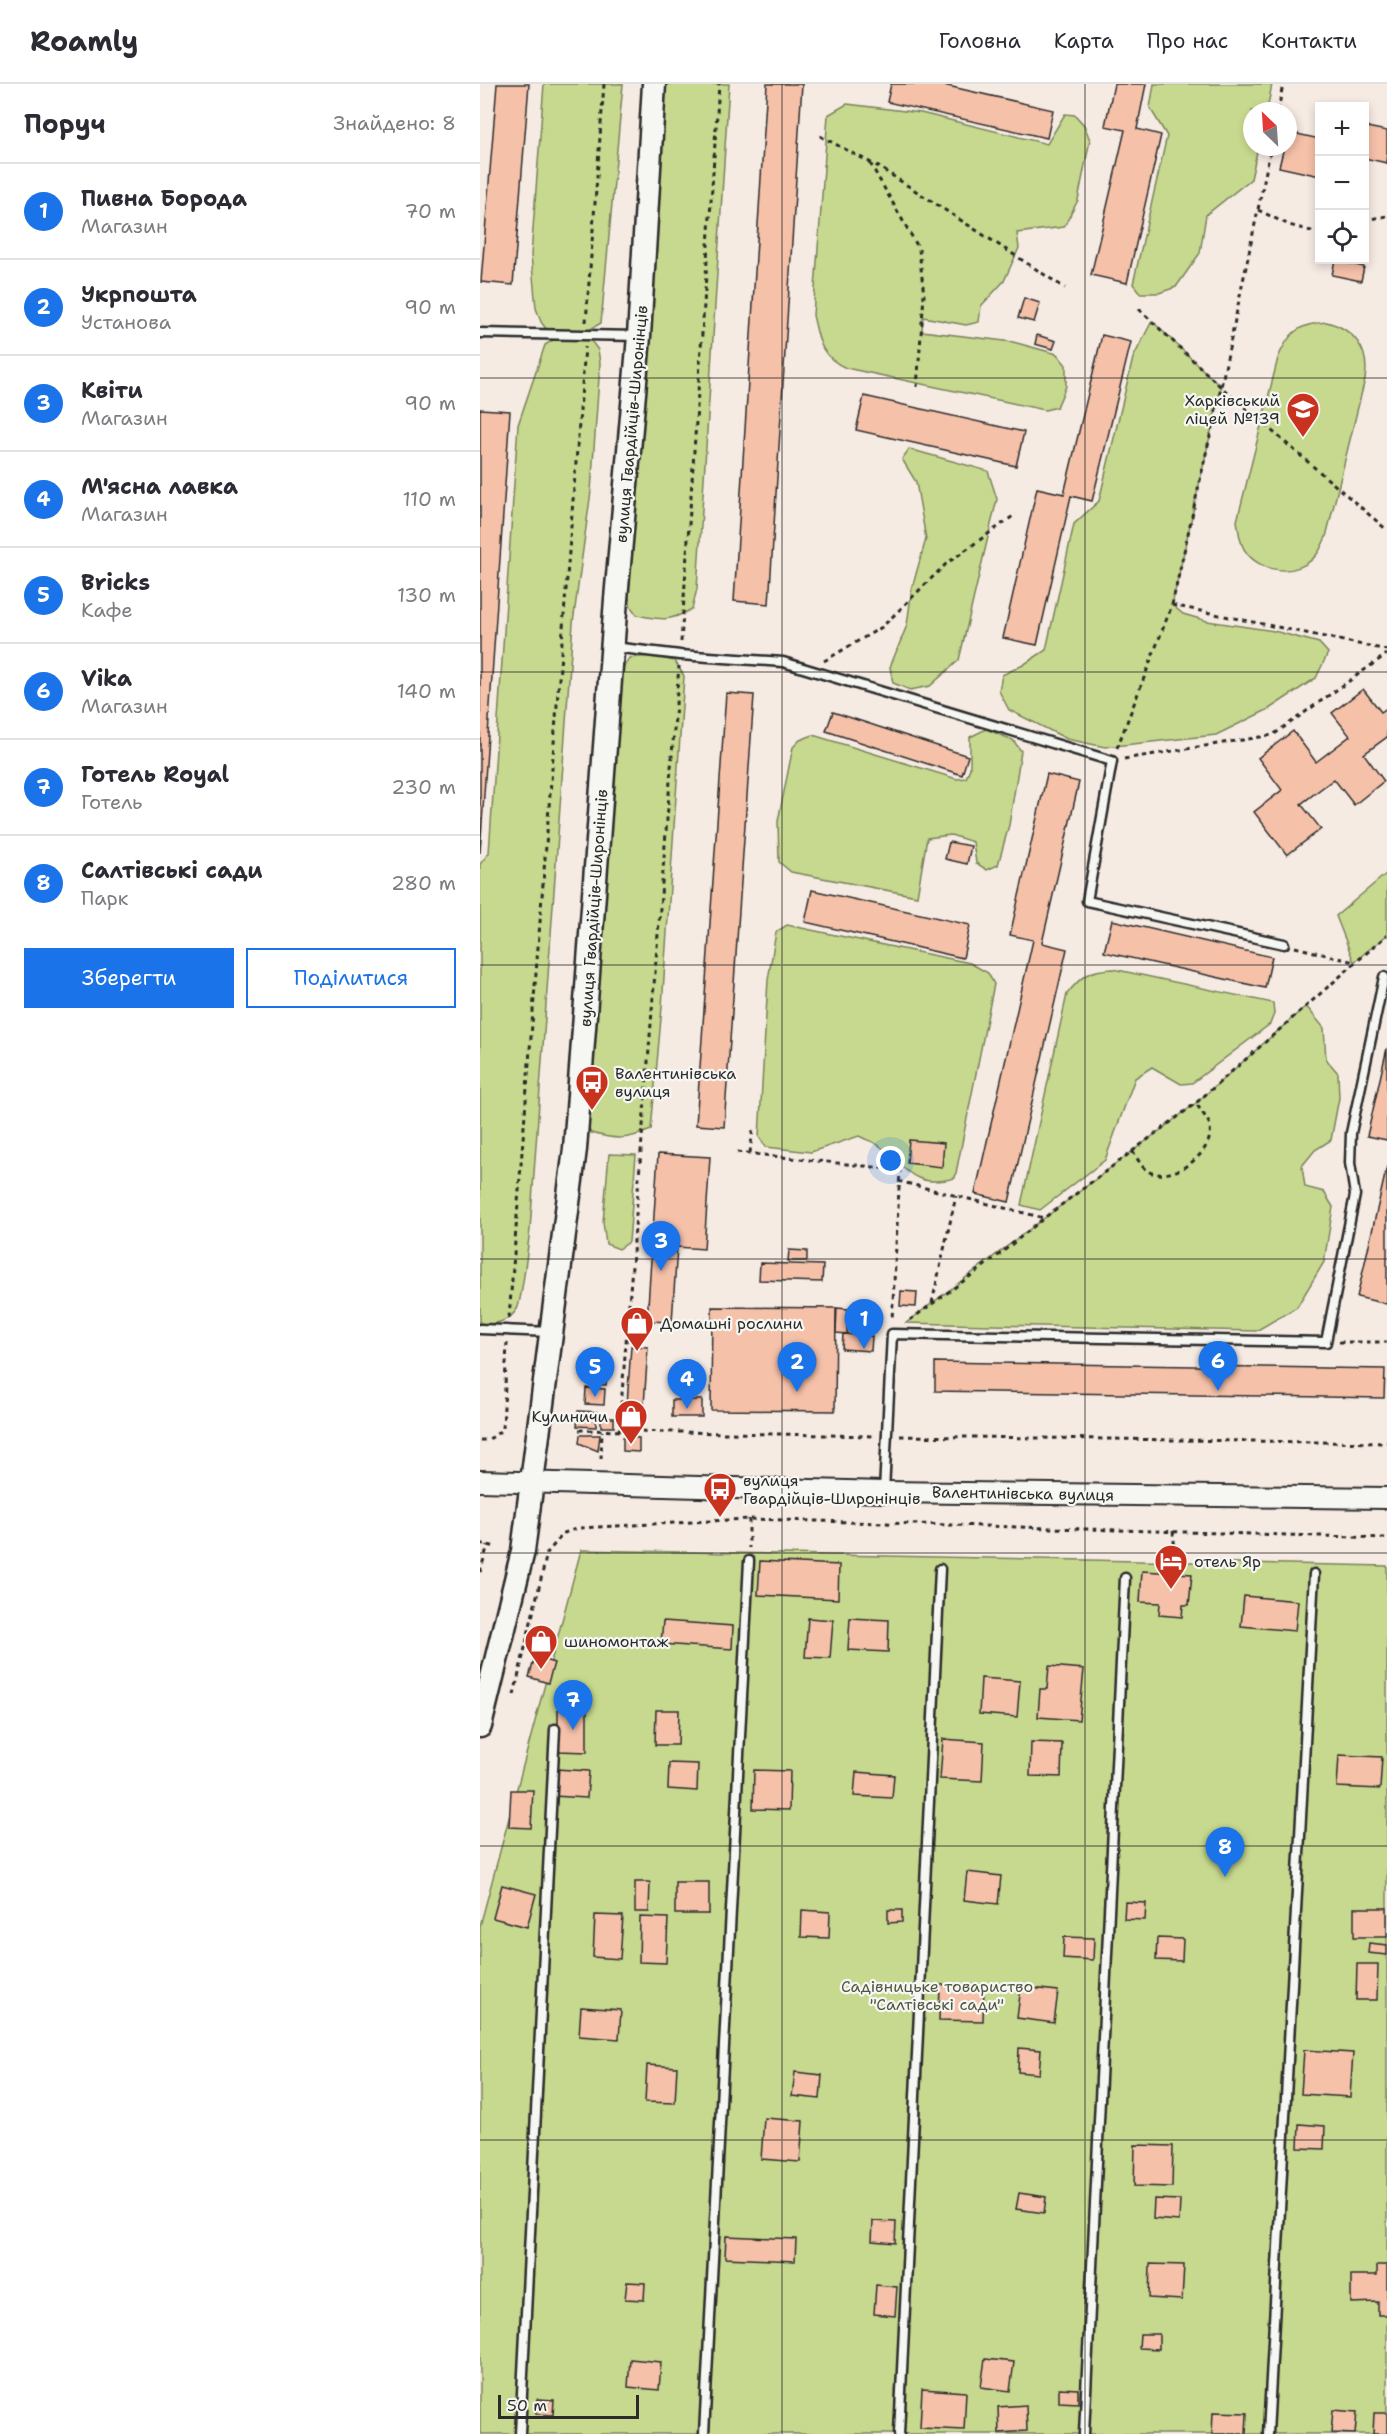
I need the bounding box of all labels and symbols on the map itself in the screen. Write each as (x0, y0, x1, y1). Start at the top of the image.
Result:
north arrow (1243, 102, 1297, 156)
street label: вулиця Гвардійців-Широнінців (611, 304, 652, 544)
place label: Харківський ліцей №139 (1185, 390, 1280, 429)
school or university icon: Харківський ліцей №139 (1285, 391, 1321, 438)
street label: вулиця Гвардійців-Широнінців (575, 788, 612, 1028)
place label: Валентинівська вулиця (615, 1063, 736, 1102)
bus stop icon: Валентинівська вулиця (574, 1064, 610, 1111)
your location (876, 1146, 905, 1175)
pin: 3 (642, 1222, 681, 1271)
pin: 1 (844, 1300, 884, 1349)
shop icon: Домашні рослини (619, 1305, 655, 1352)
place label: Домашні рослини (660, 1313, 803, 1334)
pin: 2 (778, 1342, 816, 1392)
pin: 6 (1198, 1342, 1238, 1391)
pin: 5 (576, 1348, 614, 1397)
pin: 4 (668, 1360, 706, 1409)
shop icon: Кулиничи (613, 1398, 649, 1445)
place label: Кулиничи (532, 1406, 608, 1427)
place label: вулиця Гвардійців-Широнінців (743, 1470, 920, 1509)
bus stop icon: вулиця Гвардійців-Широнінців (702, 1471, 738, 1518)
street label: Валентинівська вулиця (932, 1481, 1114, 1506)
hotel icon: отель Яр (1153, 1543, 1189, 1590)
place label: отель Яр (1194, 1551, 1261, 1572)
shop icon: шиномонтаж (523, 1623, 559, 1670)
place label: шиномонтаж (564, 1631, 669, 1652)
pin: 7 (554, 1680, 592, 1730)
pin: 8 (1206, 1828, 1244, 1877)
park label: Садівницьке товариство "Салтівські сади" (841, 1976, 1033, 2015)
scale bar (498, 2392, 639, 2420)

